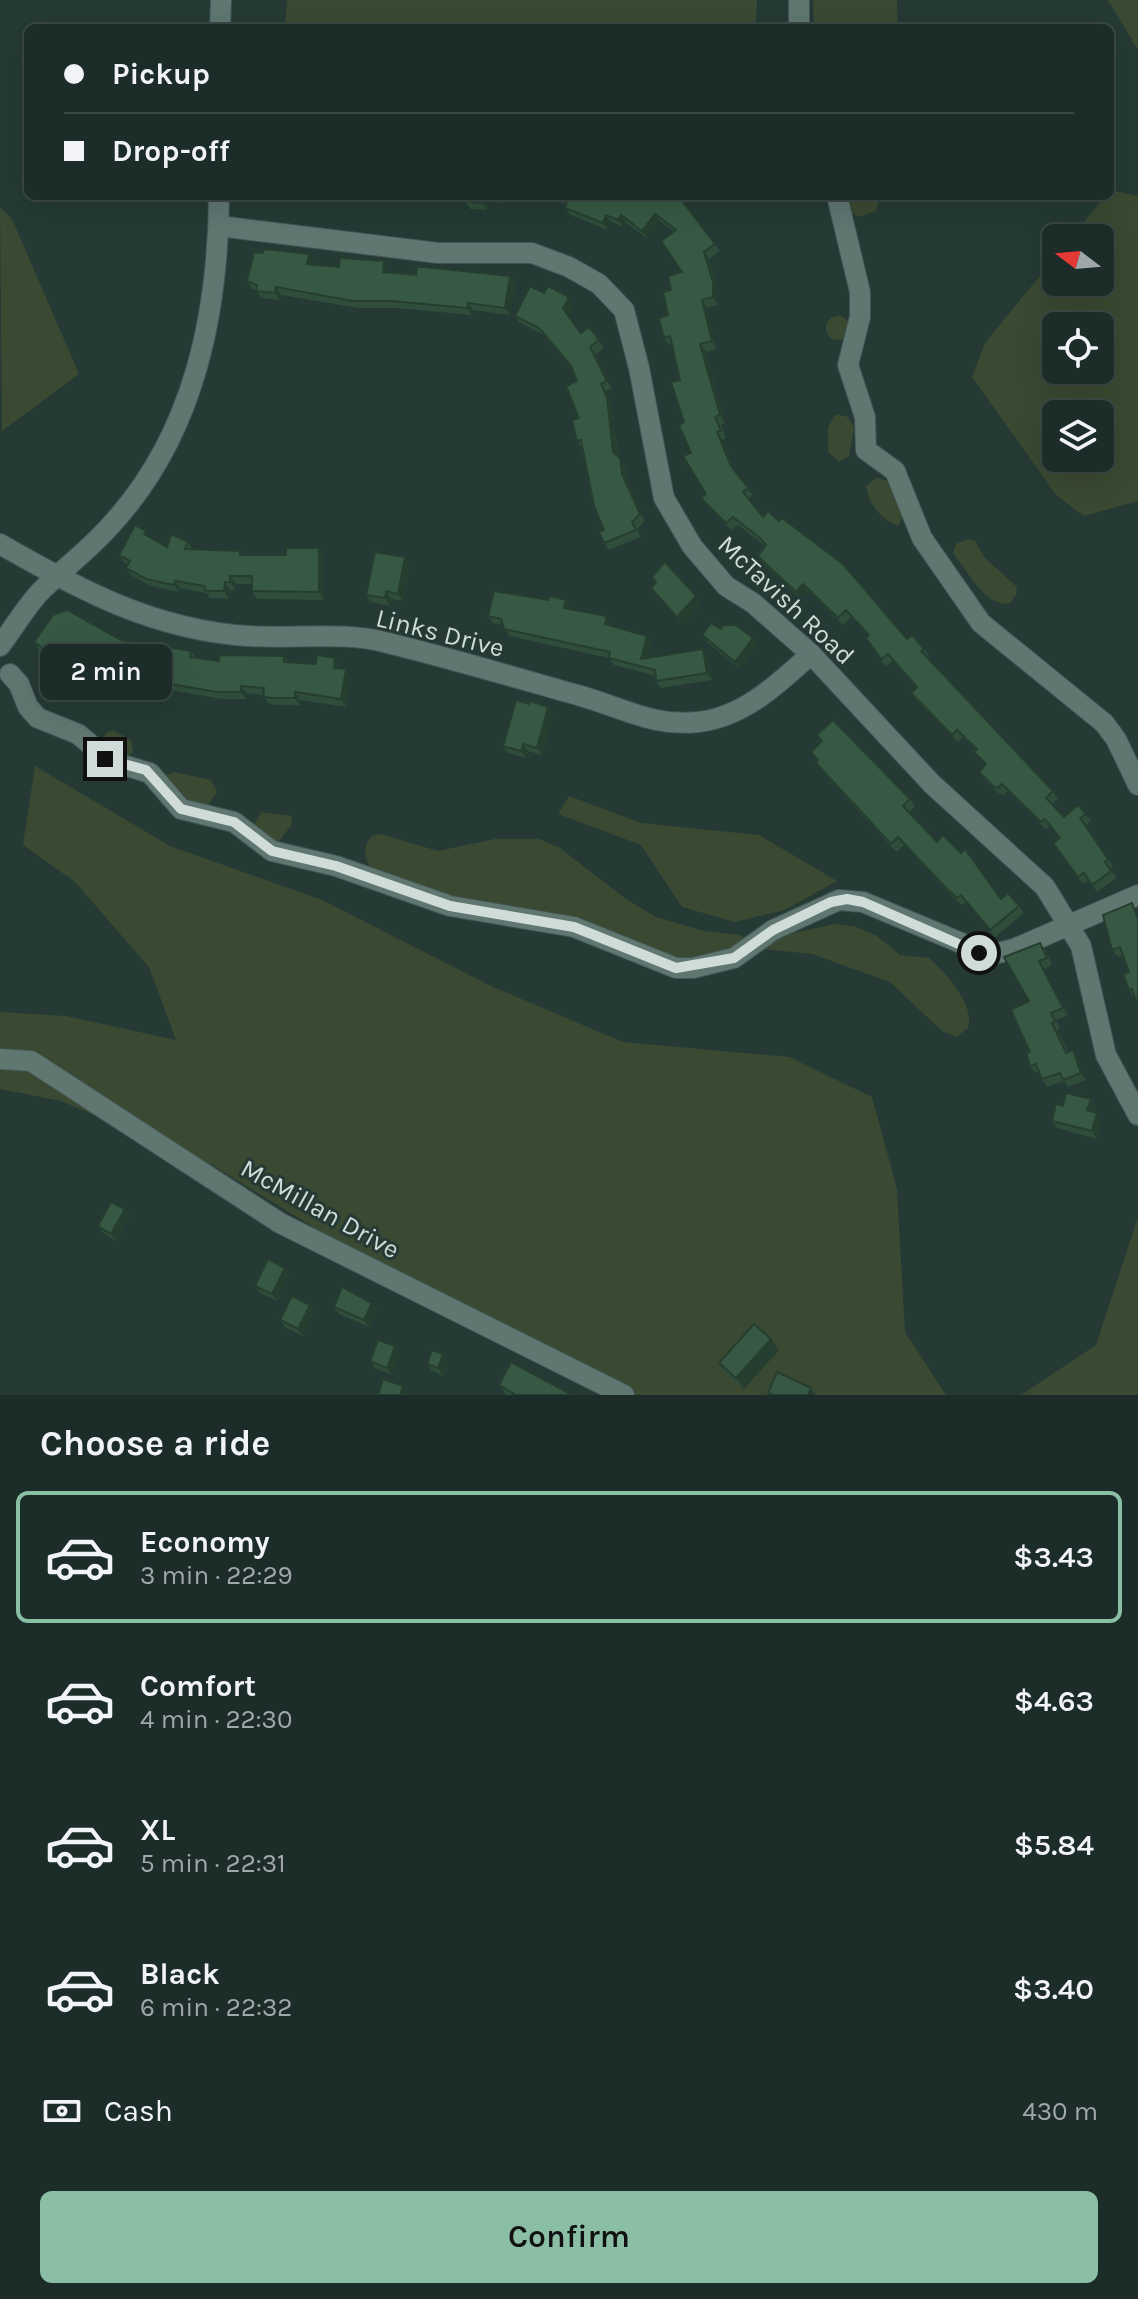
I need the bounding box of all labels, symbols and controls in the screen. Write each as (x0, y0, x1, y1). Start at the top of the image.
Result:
text: Pickup (112, 56, 210, 92)
text: Drop-off (112, 133, 230, 169)
north arrow (1042, 224, 1114, 296)
map controls (1042, 224, 1114, 472)
button: locate (1042, 312, 1114, 384)
button: layers (1042, 400, 1114, 472)
street label: McTavish Road (711, 529, 861, 671)
street label: Links Drive (373, 602, 507, 664)
callout: 2 min (39, 643, 171, 699)
text: 2 min (71, 656, 141, 687)
route end (87, 741, 123, 777)
route start (961, 935, 997, 971)
street label: McMillan Drive (235, 1153, 405, 1265)
text: Choose a ride (40, 1422, 270, 1464)
icon: car (44, 1521, 116, 1593)
text: Economy (140, 1524, 270, 1560)
text: $3.43 (1013, 1539, 1094, 1575)
text: 3 min · 22:29 (140, 1560, 293, 1591)
icon: car (44, 1665, 116, 1737)
text: Comfort (140, 1668, 256, 1704)
text: $4.63 (1014, 1683, 1094, 1719)
text: 4 min · 22:30 (140, 1704, 292, 1735)
icon: car (44, 1809, 116, 1881)
text: XL (140, 1812, 175, 1848)
text: $5.84 (1014, 1827, 1094, 1863)
text: 5 min · 22:31 (140, 1848, 286, 1879)
icon: car (44, 1953, 116, 2025)
text: Black (140, 1956, 220, 1992)
text: $3.40 (1013, 1971, 1094, 2007)
text: 6 min · 22:32 (140, 1992, 292, 2023)
icon: cash (40, 2089, 84, 2133)
text: Cash (104, 2093, 173, 2129)
text: 430 m (1022, 2096, 1098, 2127)
button: Confirm (40, 2191, 1098, 2283)

